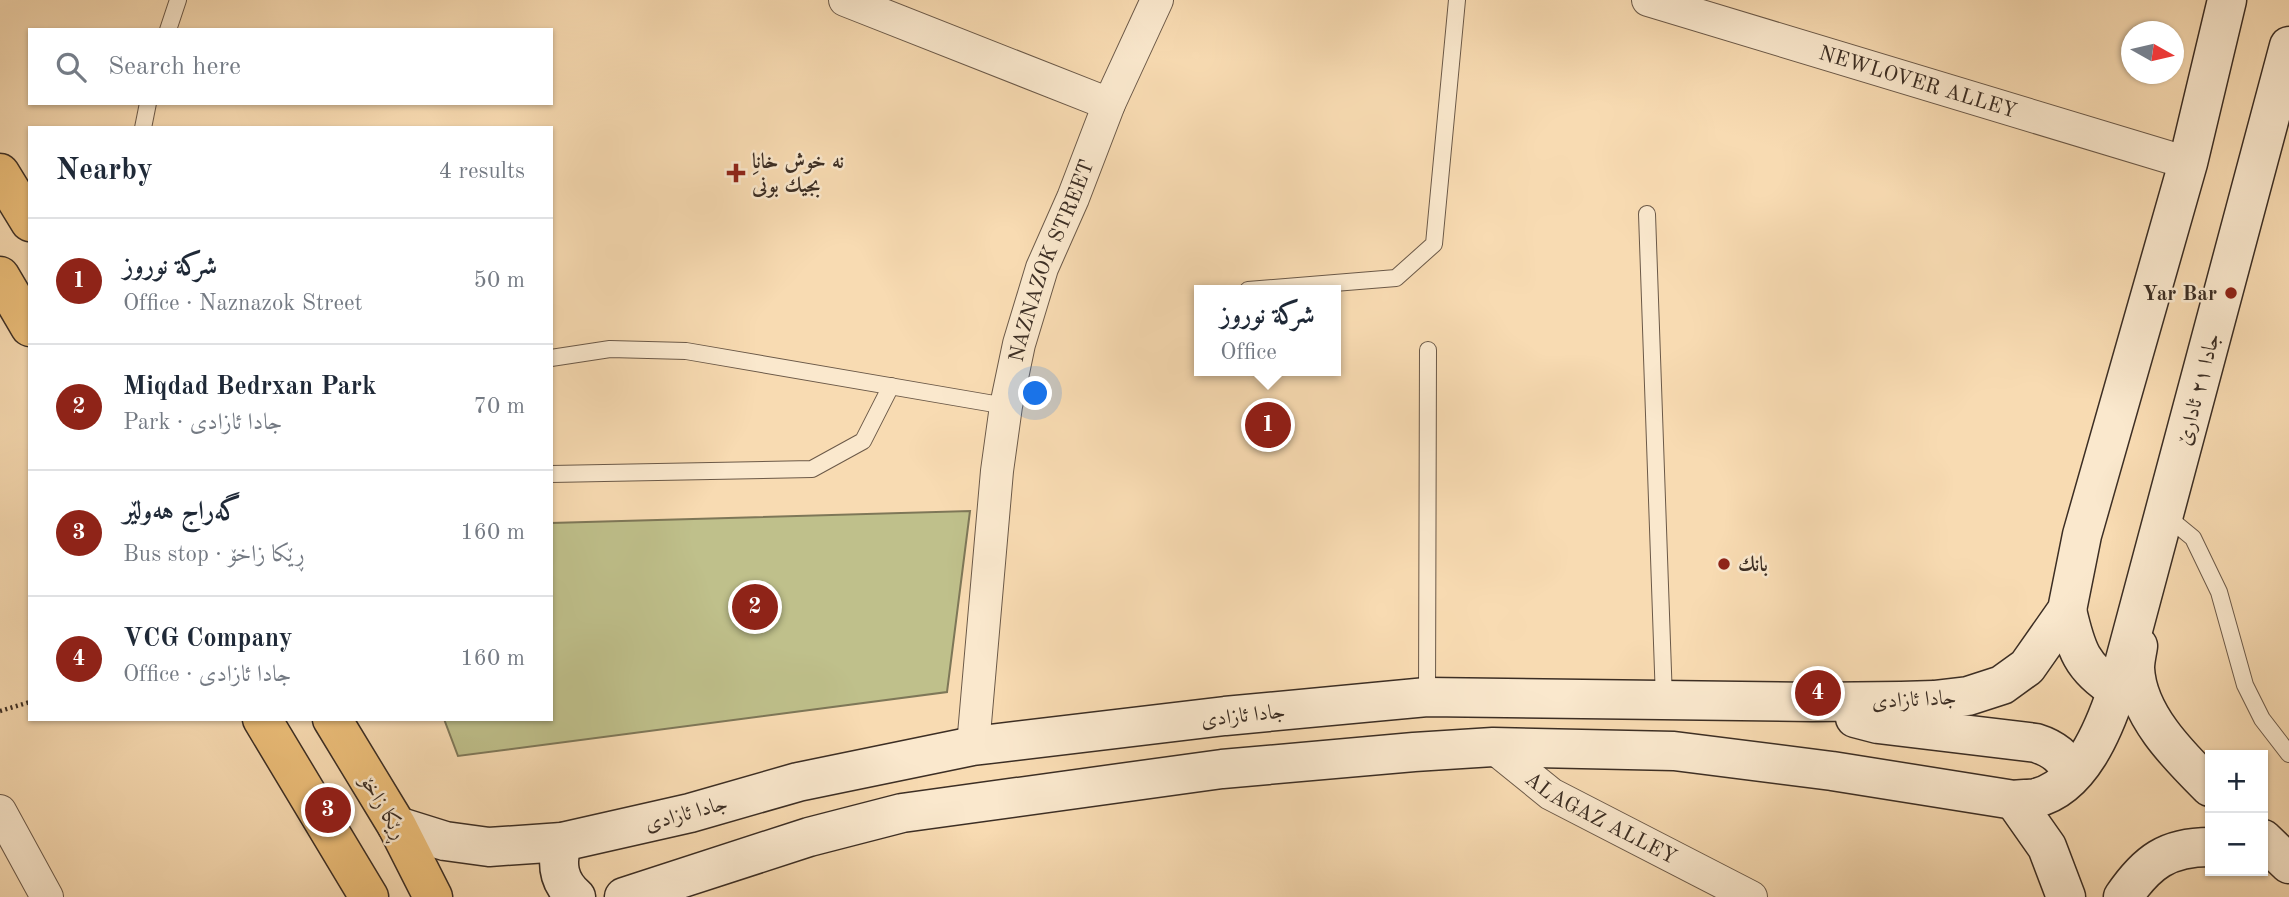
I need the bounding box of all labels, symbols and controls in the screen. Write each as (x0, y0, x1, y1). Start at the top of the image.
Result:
north arrow (2121, 21, 2184, 84)
search box (28, 28, 553, 105)
street label: NEWLOVER ALLEY (1816, 43, 2019, 123)
icon: search (52, 48, 90, 86)
text: Search here (108, 54, 241, 80)
place label: نه خوش خانا بجيك بونىَ (751, 151, 844, 198)
text: Nearby (56, 156, 153, 186)
street label: NAZNAZOK STREET (1006, 157, 1099, 364)
text: 4 results (439, 160, 525, 183)
marker: نه خوش خانا بجيك بونىَ (726, 163, 746, 183)
text: شركة نوروز (123, 254, 217, 280)
text: 1 (72, 269, 86, 292)
text: 50 m (474, 269, 525, 292)
place label: Yar Bar (2143, 284, 2217, 305)
popup (1194, 285, 1341, 376)
marker: Yar Bar (2223, 285, 2239, 301)
text: Office · Naznazok Street (123, 292, 363, 315)
text: شركة نوروز (1220, 303, 1315, 329)
street label: جادا ٢١ ئادارێ (2174, 331, 2224, 448)
text: Office (1220, 341, 1277, 364)
text: Miqdad Bedrxan Park (123, 374, 377, 400)
your location (1018, 376, 1052, 410)
text: 2 (72, 395, 86, 418)
text: 70 m (474, 395, 525, 418)
pin: 1 (1245, 399, 1291, 451)
text: Park · جادا ئازادی (123, 411, 282, 434)
text: گەراج هەولێر (123, 499, 241, 525)
text: 3 (72, 521, 86, 544)
text: 160 m (460, 521, 525, 544)
text: Bus stop · ڕێکا زاخۆ (123, 543, 305, 566)
place label: بانك (1738, 554, 1768, 577)
marker: بانك (1716, 556, 1732, 572)
pin: 2 (732, 581, 778, 633)
text: VCG Company (123, 626, 293, 652)
text: 4 (72, 647, 86, 670)
text: 160 m (460, 647, 525, 670)
text: Office · جادا ئازادی (123, 663, 292, 686)
pin: 4 (1795, 667, 1841, 719)
street label: جادا ئازادی (1871, 688, 1957, 713)
street label: جادا ئازادی (1200, 702, 1286, 731)
map controls (2205, 750, 2268, 876)
button: + (2205, 750, 2268, 813)
street label: ALAGAZ ALLEY (1521, 769, 1680, 869)
street label: ڕێکا زاخۆ (351, 770, 411, 846)
pin: 3 (305, 784, 351, 836)
street label: جادا ئازادی (643, 793, 730, 836)
button: − (2205, 813, 2268, 876)

